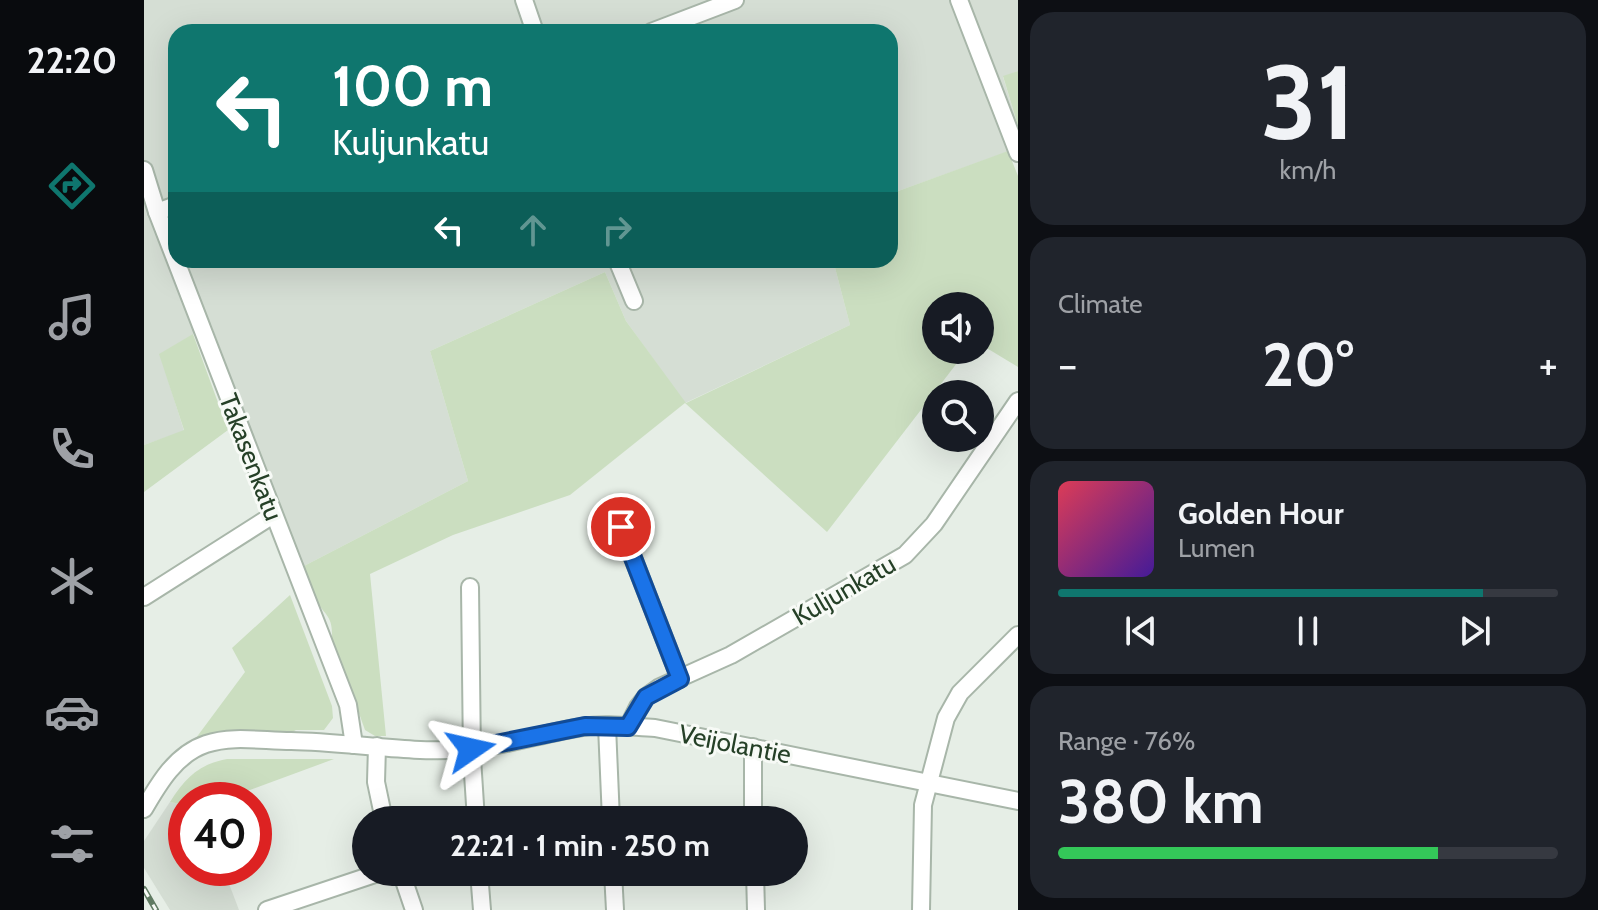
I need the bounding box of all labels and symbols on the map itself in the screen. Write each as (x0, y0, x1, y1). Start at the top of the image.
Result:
street label: Takasenkatu (212, 389, 290, 525)
pin (587, 493, 655, 561)
street label: Kuljunkatu (787, 548, 901, 632)
position arrow (429, 707, 513, 791)
street label: Veijolantie (676, 717, 794, 771)
speed limit sign: 40 (168, 782, 272, 886)

